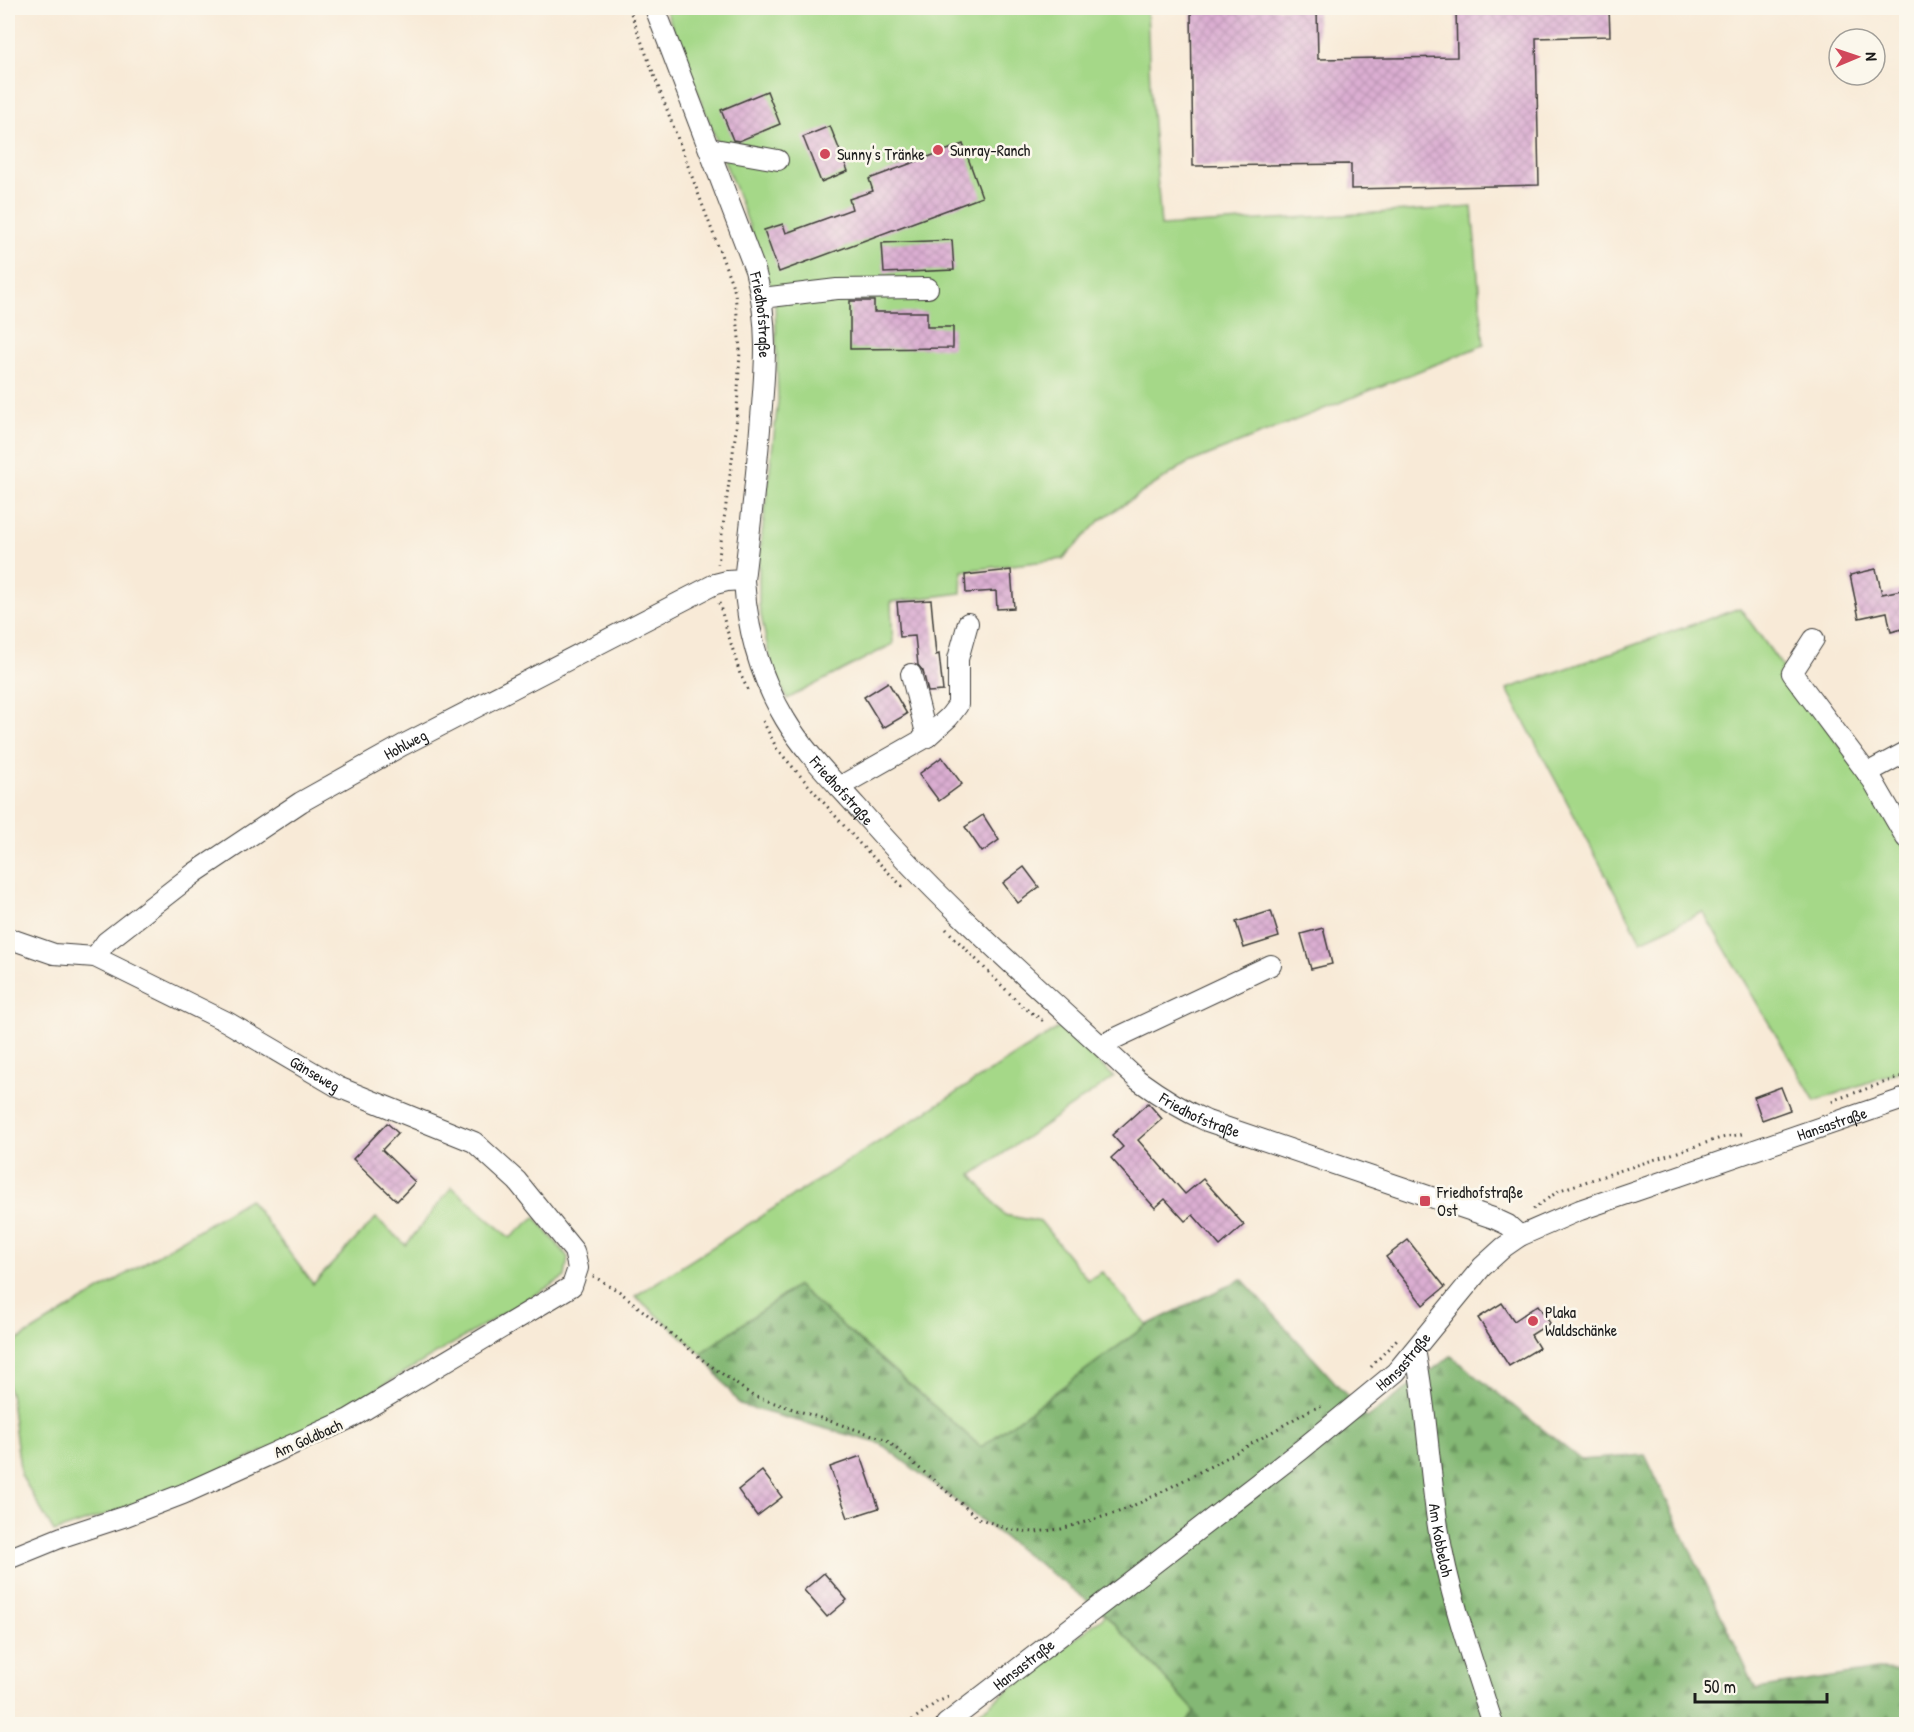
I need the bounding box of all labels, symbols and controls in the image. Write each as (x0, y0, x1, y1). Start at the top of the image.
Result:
north arrow (1827, 27, 1887, 87)
text: N (1861, 52, 1883, 62)
place label: Sunray-Ranch (950, 139, 1031, 161)
place label: Sunny's Tränke (837, 143, 925, 165)
marker: Sunray-Ranch (931, 143, 945, 157)
marker: Sunny's Tränke (818, 147, 832, 161)
street label: Friedhofstraße (745, 269, 776, 359)
street label: Hohlweg (380, 724, 431, 765)
street label: Friedhofstraße (804, 750, 879, 830)
street label: Gänseweg (286, 1050, 344, 1097)
street label: Friedhofstraße (1155, 1086, 1244, 1143)
street label: Hansastraße (1794, 1101, 1870, 1146)
place label: Friedhofstraße Ost (1436, 1181, 1524, 1221)
marker: Friedhofstraße Ost (1418, 1194, 1432, 1208)
place label: Plaka Waldschänke (1545, 1301, 1618, 1341)
marker: Plaka Waldschänke (1526, 1314, 1540, 1328)
street label: Hansastraße (1371, 1327, 1436, 1395)
street label: Am Goldbach (270, 1413, 346, 1463)
street label: Am Kobbeloh (1424, 1502, 1459, 1579)
street label: Hansastraße (988, 1633, 1059, 1695)
scale bar (1695, 1666, 1827, 1704)
text: 50 m (1704, 1674, 1736, 1699)

